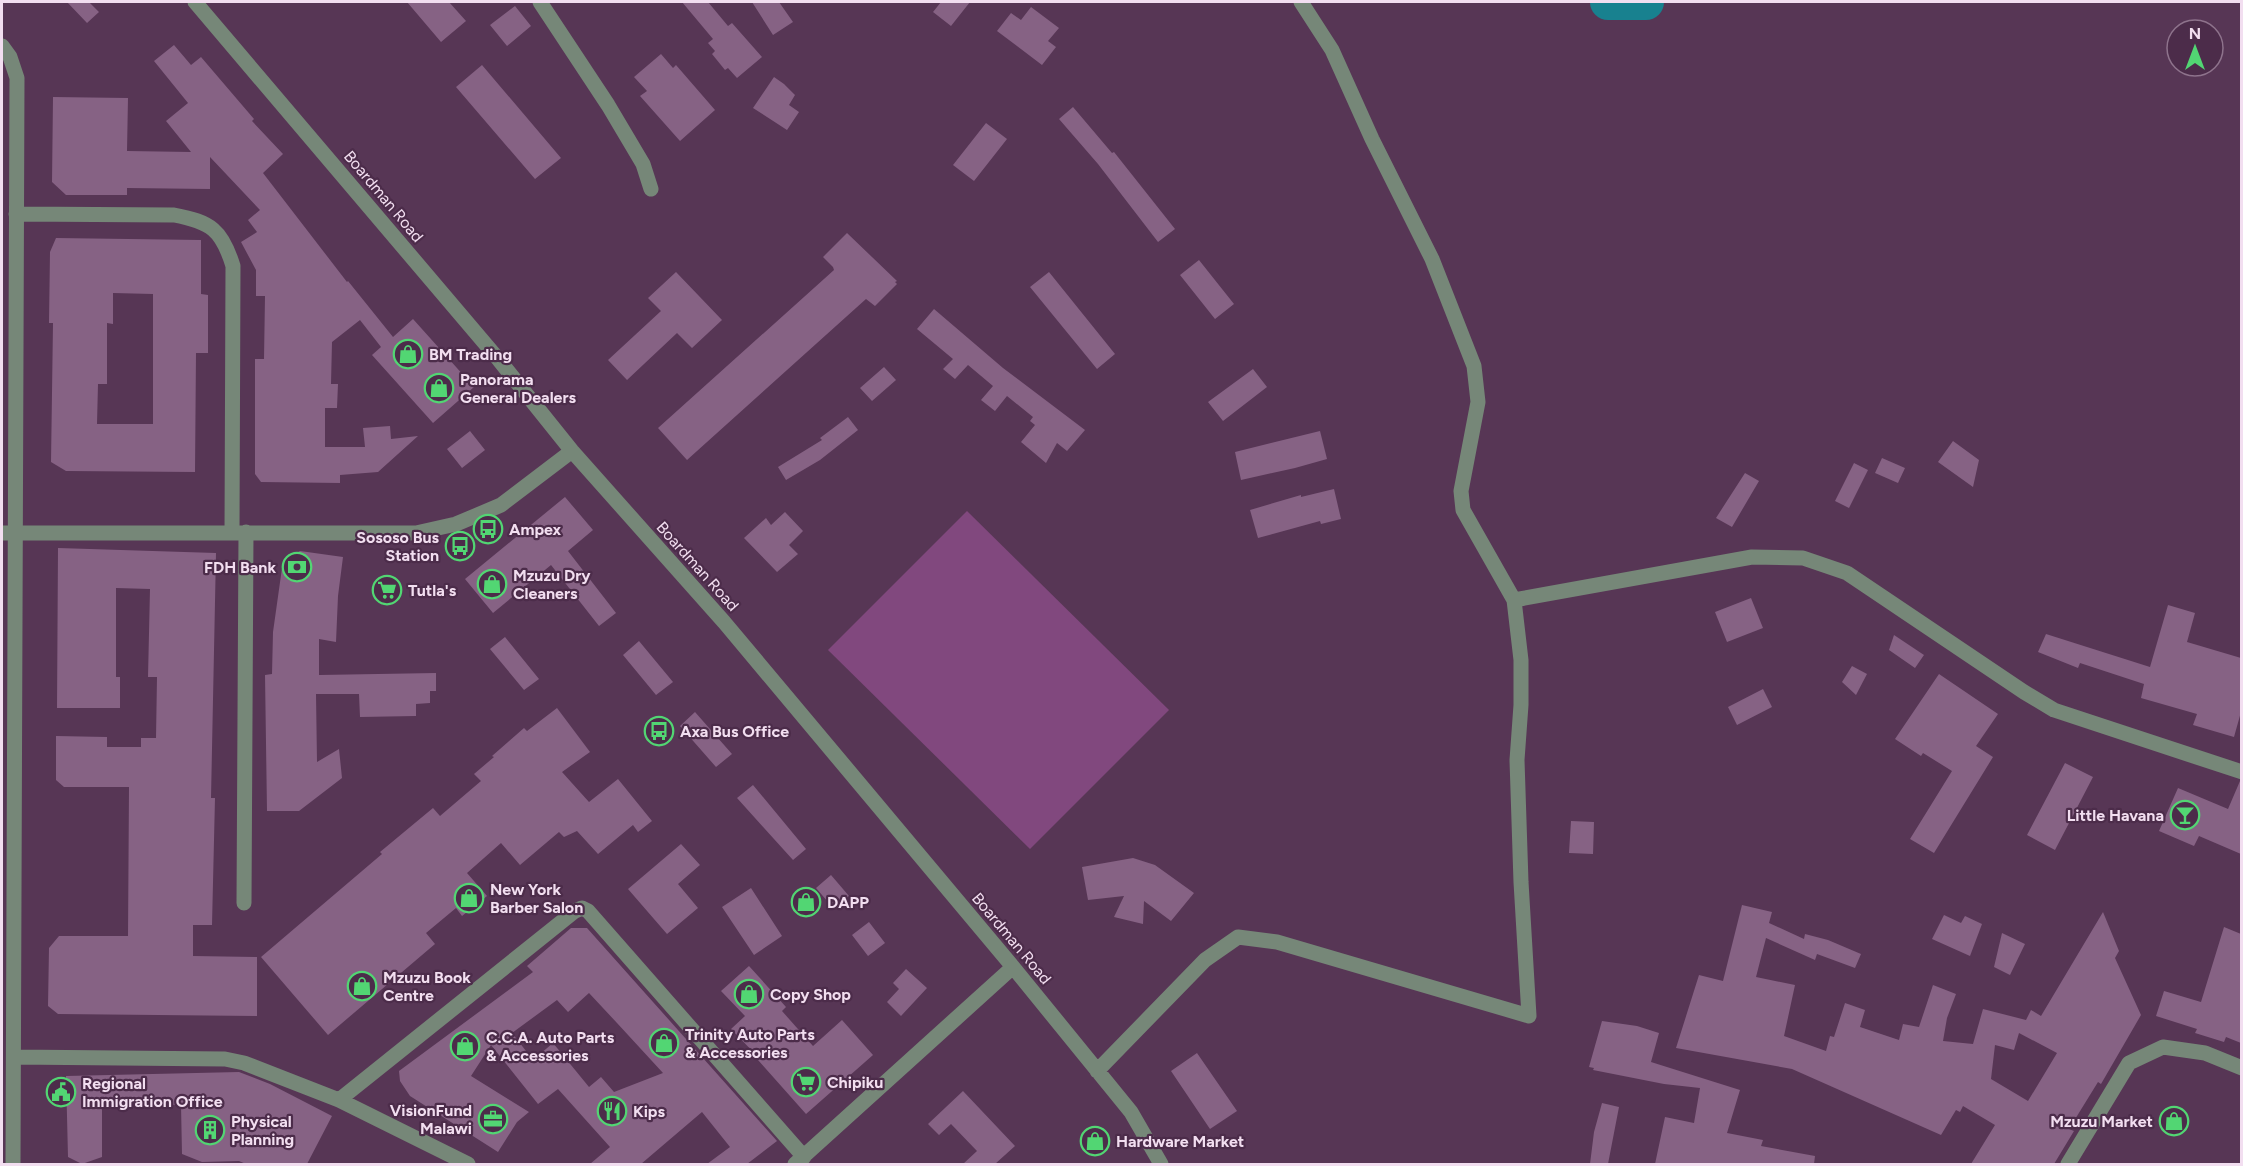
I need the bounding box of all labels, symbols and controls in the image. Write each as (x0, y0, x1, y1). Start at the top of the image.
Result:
north arrow (2165, 18, 2225, 78)
text: N (2189, 24, 2201, 43)
street label: Boardman Road (340, 147, 427, 246)
shop icon: BM Trading (392, 338, 424, 370)
place label: BM Trading (429, 345, 512, 364)
place label: Panorama General Dealers (460, 370, 576, 407)
shop icon: Panorama General Dealers (423, 372, 455, 404)
bus stop icon: Ampex (472, 513, 504, 545)
street label: Boardman Road (653, 518, 743, 615)
place label: Ampex (509, 520, 562, 539)
place label: Sososo Bus Station (356, 528, 440, 565)
bus stop icon: Sososo Bus Station (444, 530, 476, 562)
bank icon: FDH Bank (281, 551, 313, 583)
place label: FDH Bank (204, 558, 276, 577)
place label: Mzuzu Dry Cleaners (513, 566, 591, 603)
shop icon: Mzuzu Dry Cleaners (476, 568, 508, 600)
supermarket icon: Tutla's (371, 574, 403, 606)
place label: Tutla's (408, 581, 457, 600)
bus stop icon: Axa Bus Office (643, 715, 675, 747)
place label: Axa Bus Office (680, 722, 789, 741)
bar icon: Little Havana (2169, 799, 2201, 831)
place label: Little Havana (2067, 806, 2164, 825)
place label: New York Barber Salon (490, 880, 583, 917)
shop icon: New York Barber Salon (453, 882, 485, 914)
shop icon: DAPP (790, 886, 822, 918)
street label: Boardman Road (968, 889, 1055, 988)
place label: DAPP (827, 893, 869, 912)
place label: Mzuzu Book Centre (383, 968, 471, 1005)
shop icon: Mzuzu Book Centre (346, 970, 378, 1002)
shop icon: Copy Shop (733, 978, 765, 1010)
place label: Copy Shop (770, 985, 851, 1004)
place label: Trinity Auto Parts & Accessories (685, 1025, 815, 1062)
shop icon: Trinity Auto Parts & Accessories (648, 1027, 680, 1059)
place label: C.C.A. Auto Parts & Accessories (486, 1028, 615, 1065)
shop icon: C.C.A. Auto Parts & Accessories (449, 1030, 481, 1062)
supermarket icon: Chipiku (790, 1066, 822, 1098)
place label: Chipiku (827, 1073, 883, 1092)
place label: Regional Immigration Office (82, 1074, 223, 1111)
public building icon: Regional Immigration Office (45, 1076, 77, 1108)
restaurant icon: Kips (596, 1095, 628, 1127)
place label: VisionFund Malawi (390, 1101, 472, 1138)
place label: Kips (633, 1102, 665, 1121)
office icon: VisionFund Malawi (477, 1103, 509, 1135)
shop icon: Mzuzu Market (2158, 1105, 2190, 1137)
place label: Physical Planning (231, 1112, 294, 1149)
place label: Mzuzu Market (2050, 1112, 2153, 1131)
building icon: Physical Planning (194, 1114, 226, 1146)
shop icon: Hardware Market (1079, 1125, 1111, 1157)
place label: Hardware Market (1116, 1132, 1244, 1151)

